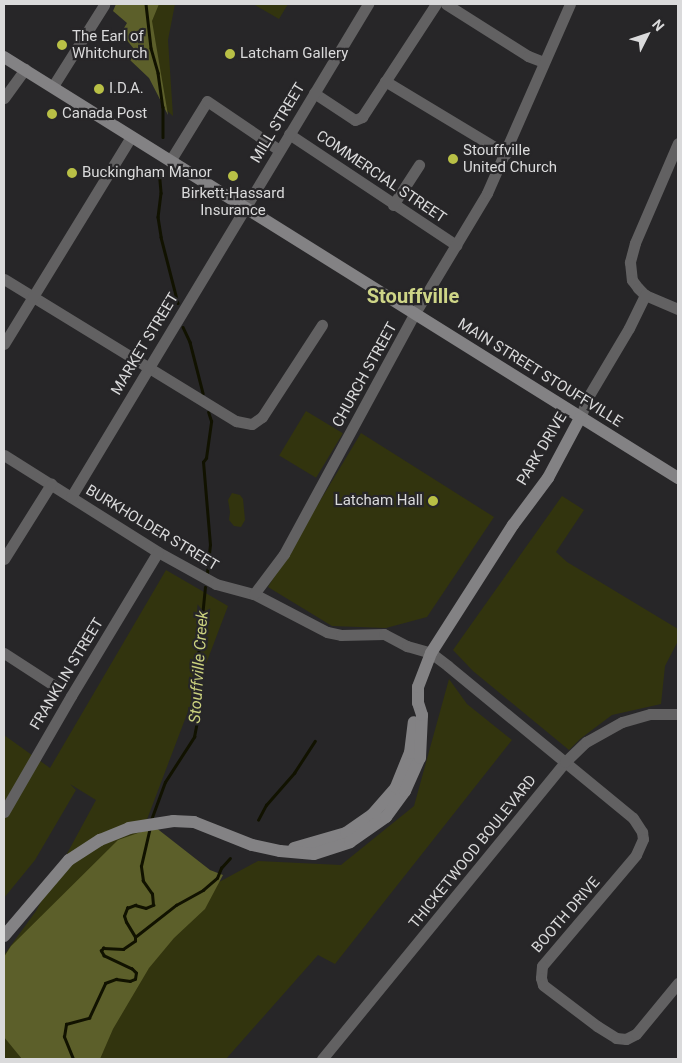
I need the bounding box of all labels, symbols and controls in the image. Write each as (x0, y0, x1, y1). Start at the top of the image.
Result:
north arrow (622, 10, 672, 60)
text: N (649, 16, 668, 34)
place label: The Earl of Whitchurch (72, 27, 148, 62)
marker: The Earl of Whitchurch (56, 39, 68, 51)
place label: Latcham Gallery (240, 45, 348, 63)
marker: Latcham Gallery (224, 48, 236, 60)
place label: I.D.A. (109, 80, 144, 98)
street label: MILL STREET (247, 80, 309, 166)
marker: I.D.A. (93, 83, 105, 95)
place label: Canada Post (62, 105, 147, 123)
marker: Canada Post (46, 108, 58, 120)
street label: COMMERCIAL STREET (313, 127, 449, 227)
place label: Stouffville United Church (463, 141, 557, 176)
marker: Stouffville United Church (447, 153, 459, 165)
place label: Buckingham Manor (82, 164, 212, 182)
marker: Buckingham Manor (66, 167, 78, 179)
marker: Birkett-Hassard Insurance (227, 170, 239, 182)
place label: Birkett-Hassard Insurance (181, 184, 285, 219)
district label: Stouffville (367, 284, 459, 308)
street label: MARKET STREET (107, 290, 183, 398)
street label: MAIN STREET STOUFFVILLE (454, 315, 626, 431)
street label: CHURCH STREET (329, 320, 401, 430)
street label: PARK DRIVE (513, 409, 571, 489)
street label: BURKHOLDER STREET (82, 481, 222, 575)
place label: Latcham Hall (335, 492, 423, 510)
marker: Latcham Hall (427, 495, 439, 507)
water label: Stouffville Creek (185, 610, 213, 724)
street label: FRANKLIN STREET (27, 615, 107, 733)
street label: THICKETWOOD BOULEVARD (406, 772, 540, 932)
street label: BOOTH DRIVE (528, 873, 604, 957)

